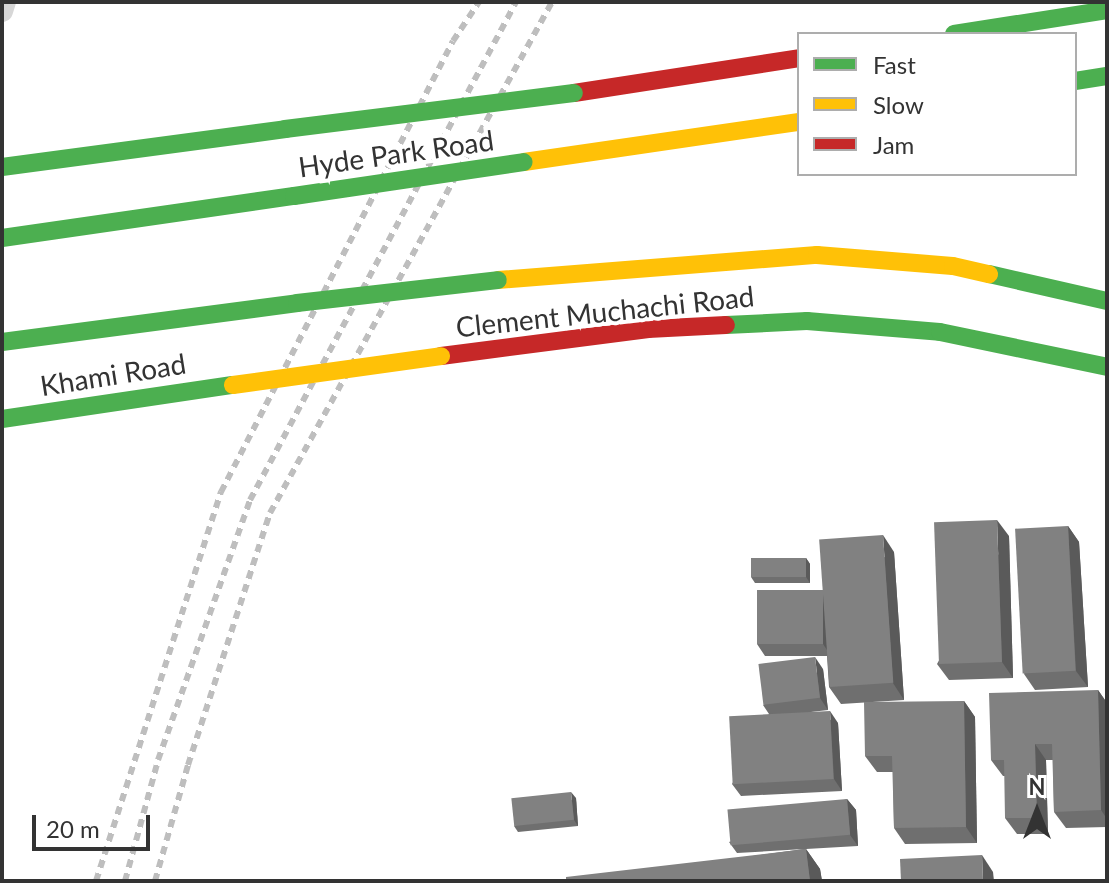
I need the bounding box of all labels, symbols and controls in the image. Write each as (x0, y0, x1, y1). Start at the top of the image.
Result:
legend (797, 32, 1077, 176)
text: Fast (873, 50, 916, 79)
text: Slow (873, 90, 924, 119)
street label: Hyde Park Road (296, 123, 496, 183)
text: Jam (873, 130, 914, 159)
street label: Clement Muchachi Road (454, 279, 756, 343)
street label: Khami Road (38, 346, 188, 402)
north arrow (997, 771, 1077, 851)
text: N (1029, 773, 1045, 800)
scale bar (36, 799, 154, 849)
text: 20 m (46, 814, 100, 843)

